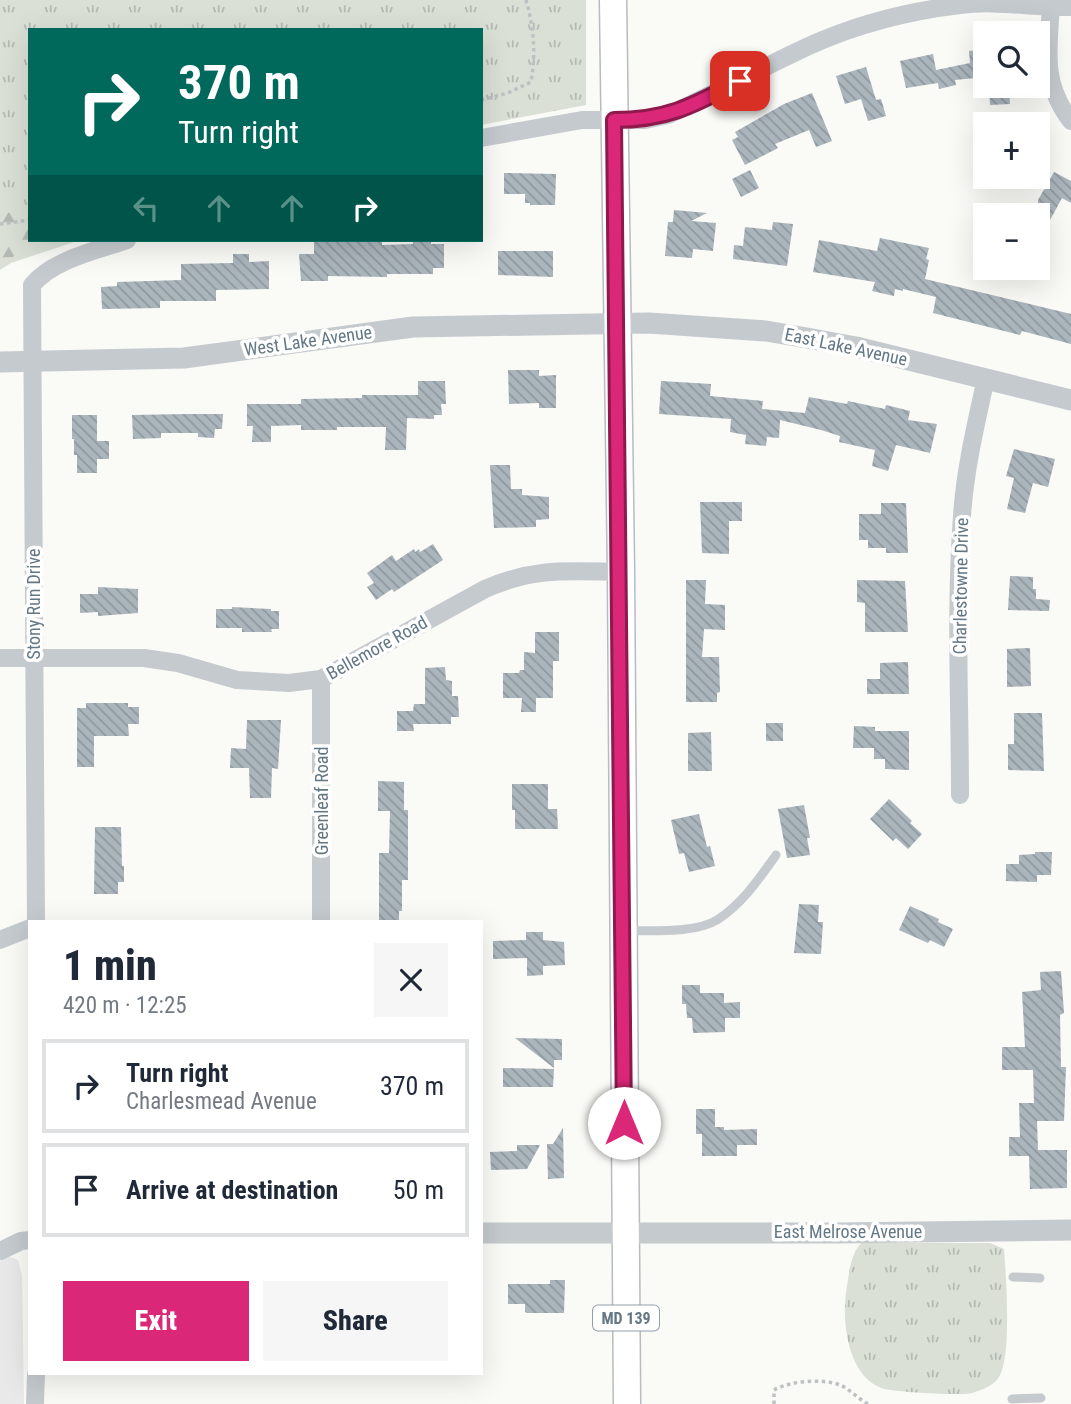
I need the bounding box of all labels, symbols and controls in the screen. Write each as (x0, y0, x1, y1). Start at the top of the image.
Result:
map controls (973, 21, 1050, 280)
button: search (973, 21, 1050, 98)
pin (710, 51, 770, 111)
text: 370 m (178, 54, 300, 111)
icon: right (63, 56, 154, 147)
icon: arrive (721, 62, 759, 100)
button: + (973, 112, 1050, 189)
text: Turn right (178, 113, 299, 151)
icon: left (127, 189, 165, 227)
icon: ahead (200, 189, 238, 227)
icon: ahead (273, 189, 311, 227)
icon: right (346, 189, 384, 227)
button: − (973, 203, 1050, 280)
street label: West Lake Avenue (243, 321, 373, 360)
street label: East Lake Avenue (783, 323, 909, 370)
street label: Charlestowne Drive (949, 517, 972, 655)
street label: Stony Run Drive (23, 549, 44, 659)
street label: Bellemore Road (323, 611, 431, 684)
street label: Greenleaf Road (311, 747, 332, 855)
text: 1 min (63, 941, 157, 990)
button: close (374, 943, 448, 1017)
text: 420 m · 12:25 (63, 992, 187, 1019)
text: Turn right (126, 1058, 228, 1088)
icon: right (67, 1067, 105, 1105)
text: 370 m (380, 1071, 444, 1101)
position arrow (587, 1086, 661, 1160)
text: Charlesmead Avenue (126, 1088, 317, 1115)
icon: arrive (67, 1171, 105, 1209)
text: Arrive at destination (126, 1175, 338, 1205)
text: 50 m (393, 1175, 444, 1205)
street label: East Melrose Avenue (774, 1221, 922, 1242)
button: Exit (63, 1281, 249, 1361)
button: Share (263, 1281, 448, 1361)
road number: MD 139 (593, 1306, 659, 1330)

